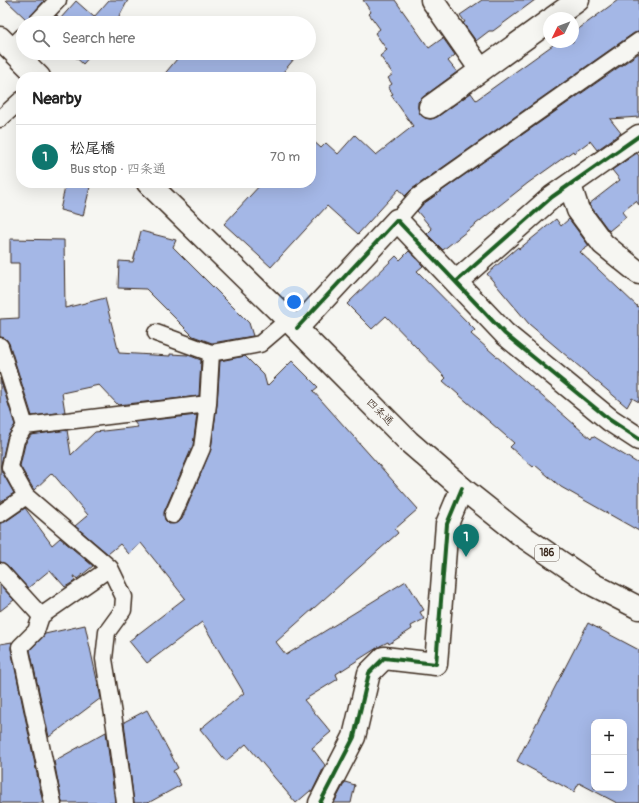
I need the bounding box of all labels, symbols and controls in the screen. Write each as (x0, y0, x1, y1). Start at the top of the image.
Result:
north arrow (543, 12, 579, 48)
search box (16, 16, 316, 60)
icon: search (30, 27, 52, 49)
text: Search here (62, 29, 135, 48)
text: Nearby (32, 88, 81, 109)
text: 松尾橋 (70, 139, 115, 158)
text: 1 (42, 149, 48, 165)
text: 70 m (270, 149, 300, 165)
text: Bus stop · 四条通 (70, 161, 166, 177)
your location (284, 292, 304, 312)
street label: 四条通 (364, 396, 396, 428)
pin: 1 (453, 524, 479, 557)
road number: 186 (535, 545, 559, 561)
map controls (591, 719, 627, 791)
button: + (591, 719, 627, 755)
button: − (591, 755, 627, 791)

